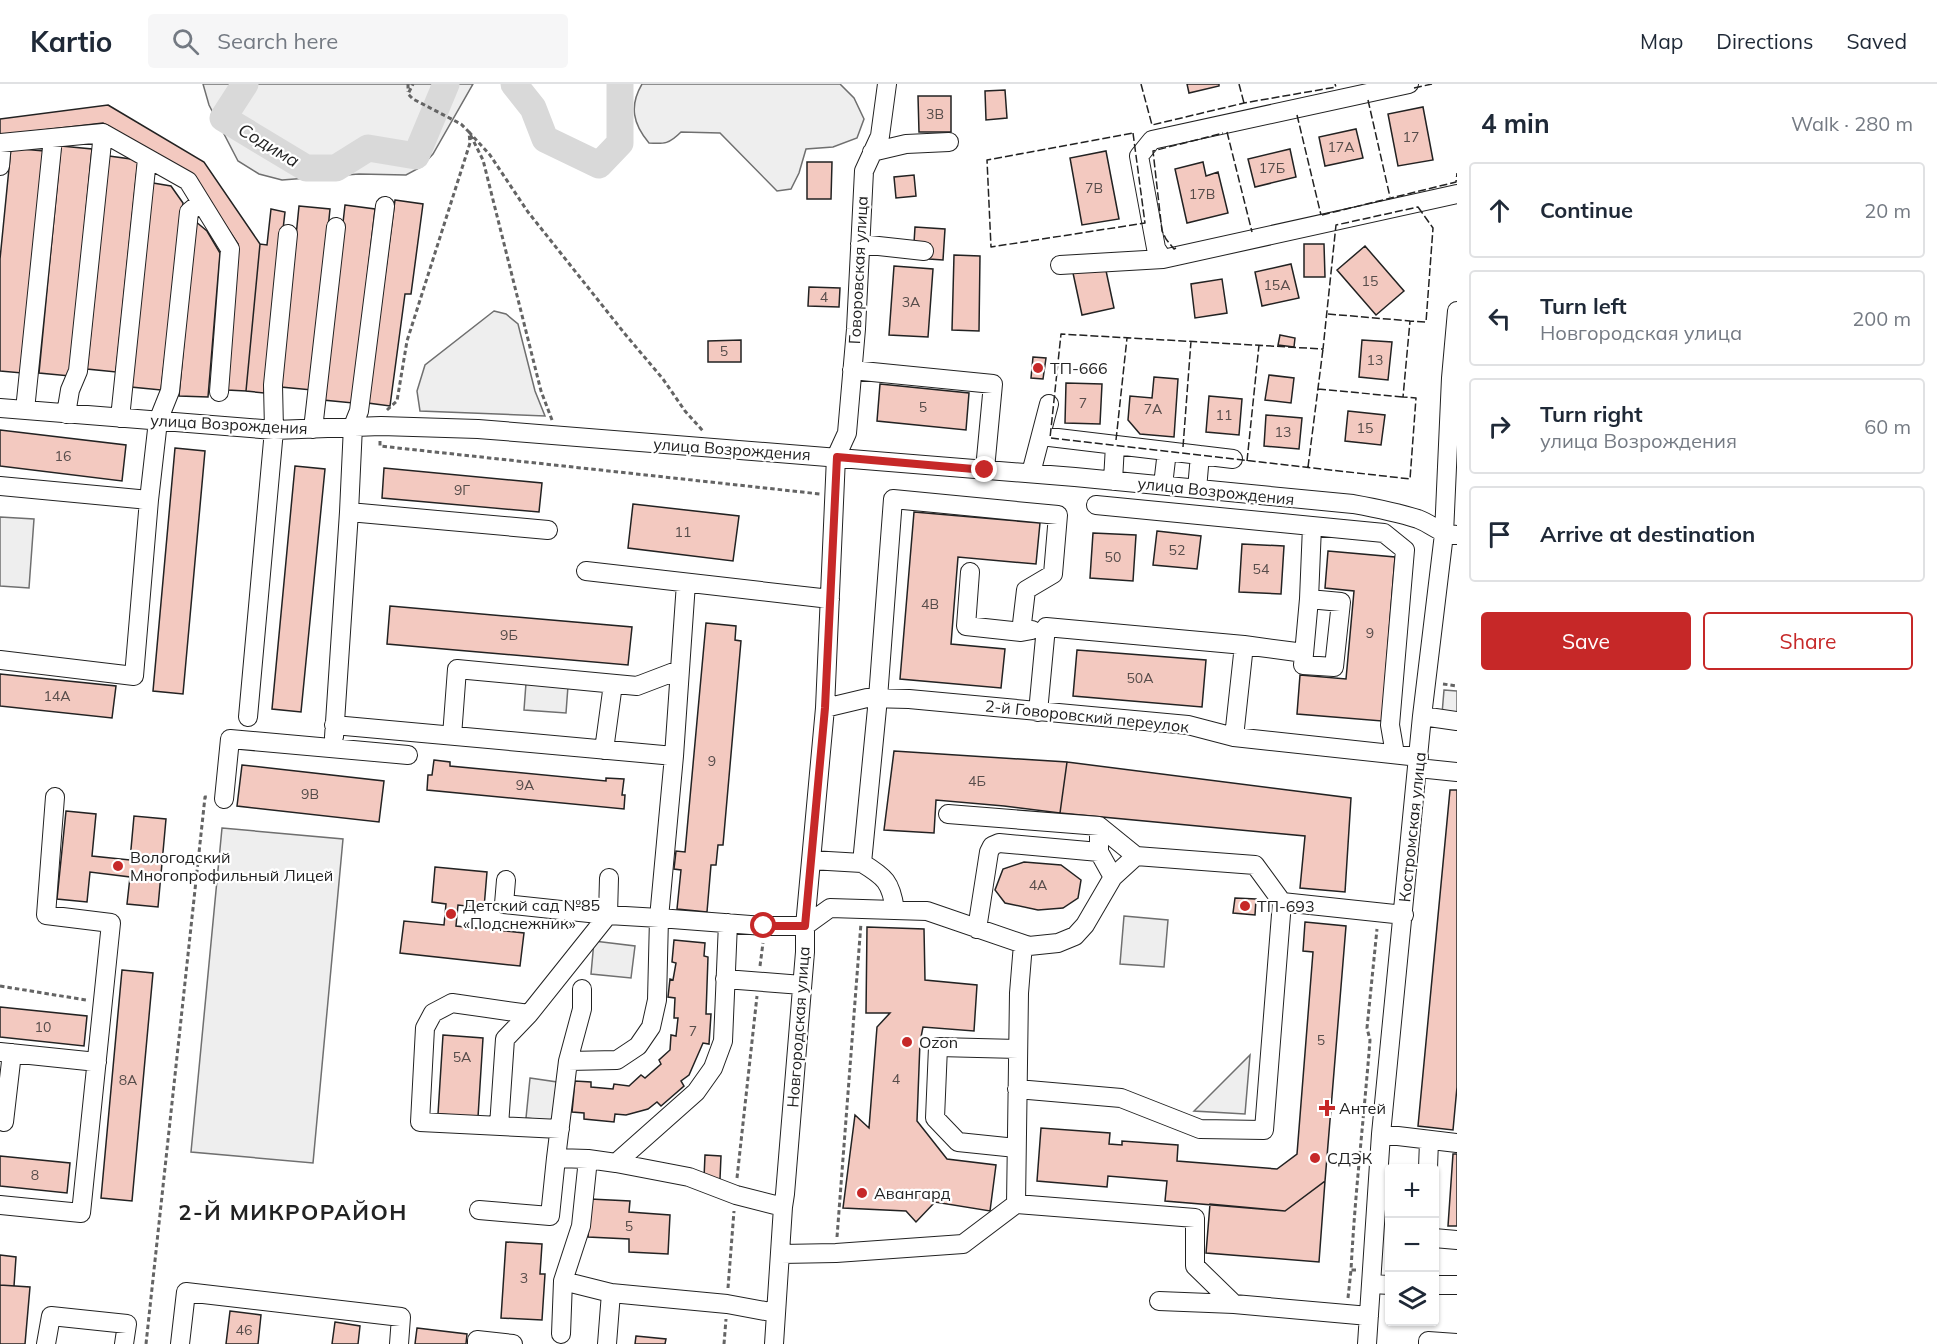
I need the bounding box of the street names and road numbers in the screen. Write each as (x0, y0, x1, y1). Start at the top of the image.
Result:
street label: Говоровская улица (844, 195, 872, 345)
street label: улица Возрождения (150, 410, 308, 438)
street label: улица Возрождения (653, 434, 811, 464)
street label: улица Возрождения (1137, 473, 1295, 509)
street label: 2-й Говоровский переулок (984, 695, 1190, 737)
street label: Костромская улица (1394, 751, 1430, 903)
street label: Новгородская улица (782, 946, 814, 1108)

